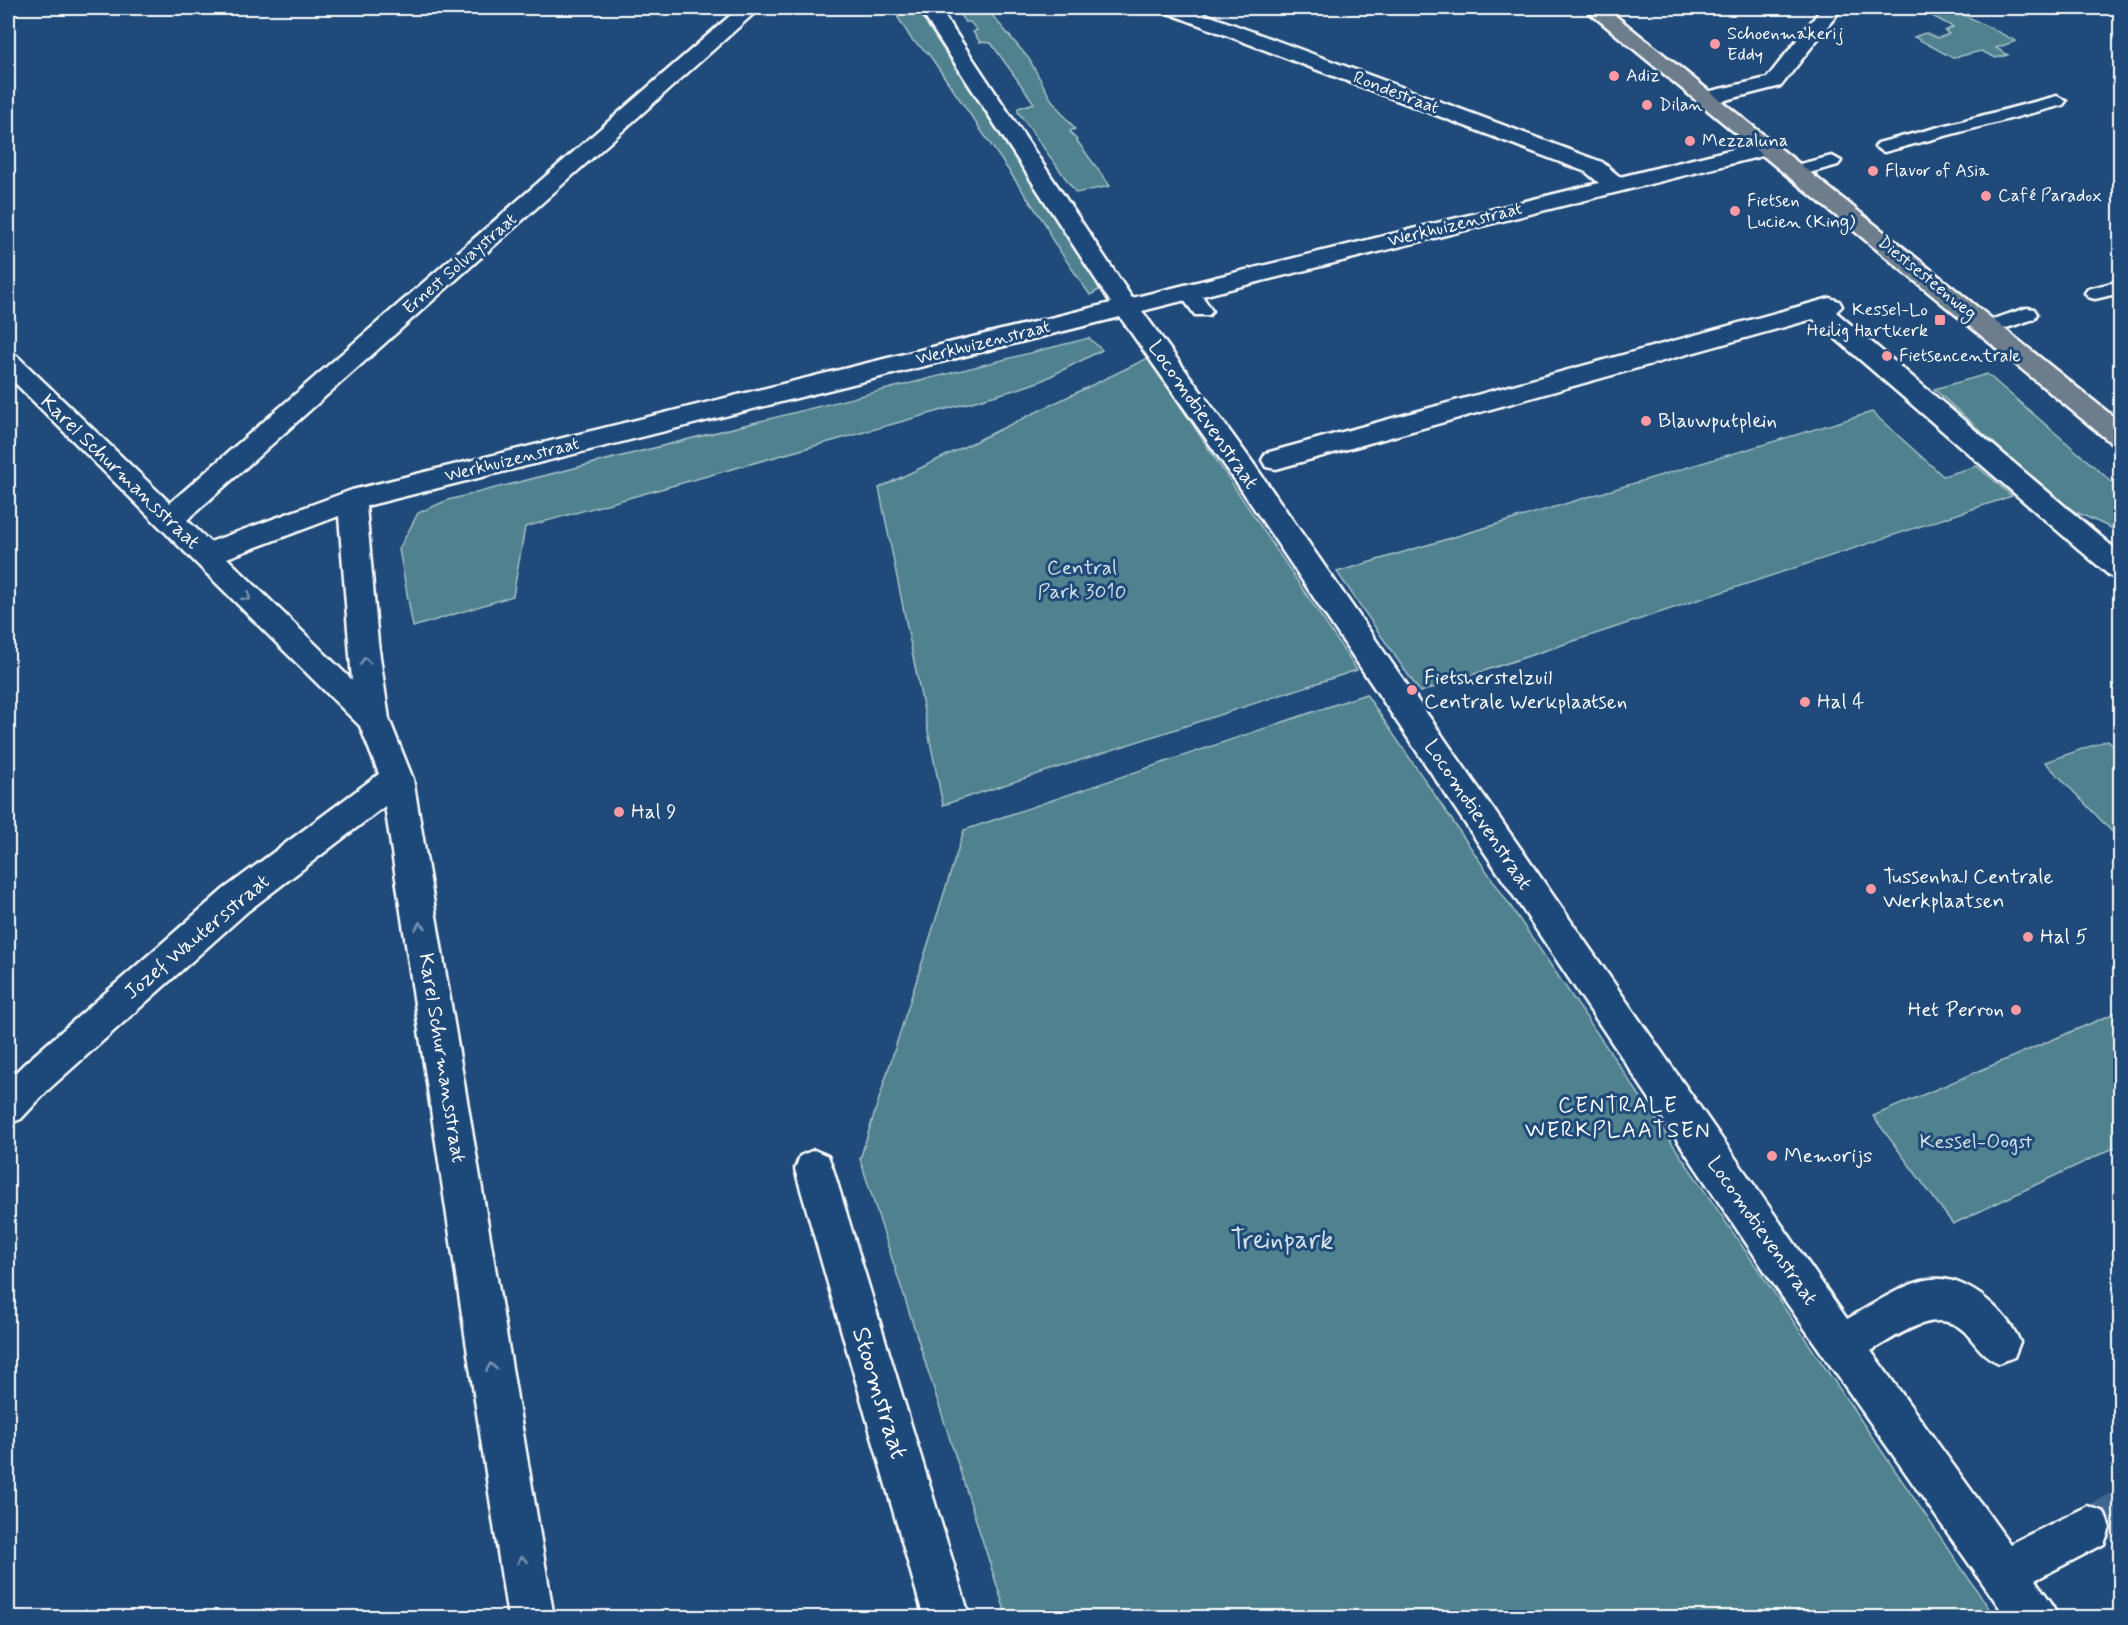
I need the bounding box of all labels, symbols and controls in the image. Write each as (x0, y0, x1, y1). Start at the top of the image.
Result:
place label: Schoenmakerij Eddy (1727, 22, 1844, 67)
marker: Schoenmakerij Eddy (1708, 37, 1722, 51)
place label: Adiz (1626, 64, 1660, 88)
street label: Rondestraat (1350, 66, 1443, 120)
marker: Adiz (1607, 69, 1621, 83)
place label: Dilan (1659, 93, 1703, 117)
marker: Dilan (1640, 98, 1654, 112)
place label: Mezzaluna (1702, 129, 1788, 153)
marker: Mezzaluna (1683, 134, 1697, 148)
place label: Flavor of Asia (1885, 159, 1989, 183)
marker: Flavor of Asia (1866, 164, 1880, 178)
place label: Café Paradox (1998, 184, 2102, 208)
place label: Fietsen Lucien (King) (1747, 189, 1856, 235)
marker: Café Paradox (1979, 189, 1993, 203)
street label: Werkhuizenstraat (1385, 197, 1525, 253)
marker: Fietsen Lucien (King) (1728, 204, 1742, 218)
street label: Ernest Solvaystraat (398, 207, 522, 320)
street label: Diestsesteenweg (1872, 230, 1982, 326)
place label: Kessel-Lo Heilig Hartkerk (1807, 298, 1928, 343)
marker: Kessel-Lo Heilig Hartkerk (1933, 313, 1947, 327)
street label: Werkhuizenstraat (913, 315, 1053, 371)
street label: Locomotievenstraat (1141, 335, 1265, 495)
place label: Fietsencentrale (1899, 344, 2021, 368)
marker: Fietsencentrale (1880, 349, 1894, 363)
street label: Karel Schurmansstraat (34, 388, 206, 556)
place label: Blauwputplein (1658, 407, 1777, 435)
marker: Blauwputplein (1639, 414, 1653, 428)
street label: Werkhuizenstraat (442, 432, 582, 488)
park label: Central Park 3010 (1038, 554, 1126, 606)
one-way arrow (240, 589, 251, 600)
one-way arrow (360, 656, 372, 665)
place label: Fietsherstelzuil Centrale Werkplaatsen (1424, 664, 1627, 716)
marker: Fietsherstelzuil Centrale Werkplaatsen (1405, 683, 1419, 697)
place label: Hal 4 (1817, 688, 1865, 716)
marker: Hal 4 (1798, 695, 1812, 709)
street label: Locomotievenstraat (1417, 734, 1539, 896)
place label: Hal 9 (631, 798, 677, 826)
marker: Hal 9 (612, 805, 626, 819)
place label: Tussenhal Centrale Werkplaatsen (1883, 863, 2053, 915)
street label: Jozef Wautersstraat (118, 868, 276, 1006)
marker: Tussenhal Centrale Werkplaatsen (1864, 882, 1878, 896)
one-way arrow (415, 921, 427, 930)
place label: Hal 5 (2040, 923, 2088, 951)
marker: Hal 5 (2021, 930, 2035, 944)
street label: Karel Schurmansstraat (412, 951, 472, 1165)
place label: Het Perron (1908, 996, 2004, 1024)
marker: Het Perron (2009, 1003, 2023, 1017)
district label: CENTRALE WERKPLAATSEN (1525, 1092, 1711, 1145)
park label: Kessel-Oogst (1919, 1128, 2033, 1156)
place label: Memorijs (1784, 1142, 1872, 1170)
marker: Memorijs (1765, 1149, 1779, 1163)
street label: Locomotievenstraat (1700, 1151, 1824, 1311)
park label: Treinpark (1231, 1224, 1334, 1258)
street label: Stoomstraat (843, 1323, 915, 1463)
one-way arrow (486, 1363, 498, 1372)
one-way arrow (516, 1555, 529, 1565)

